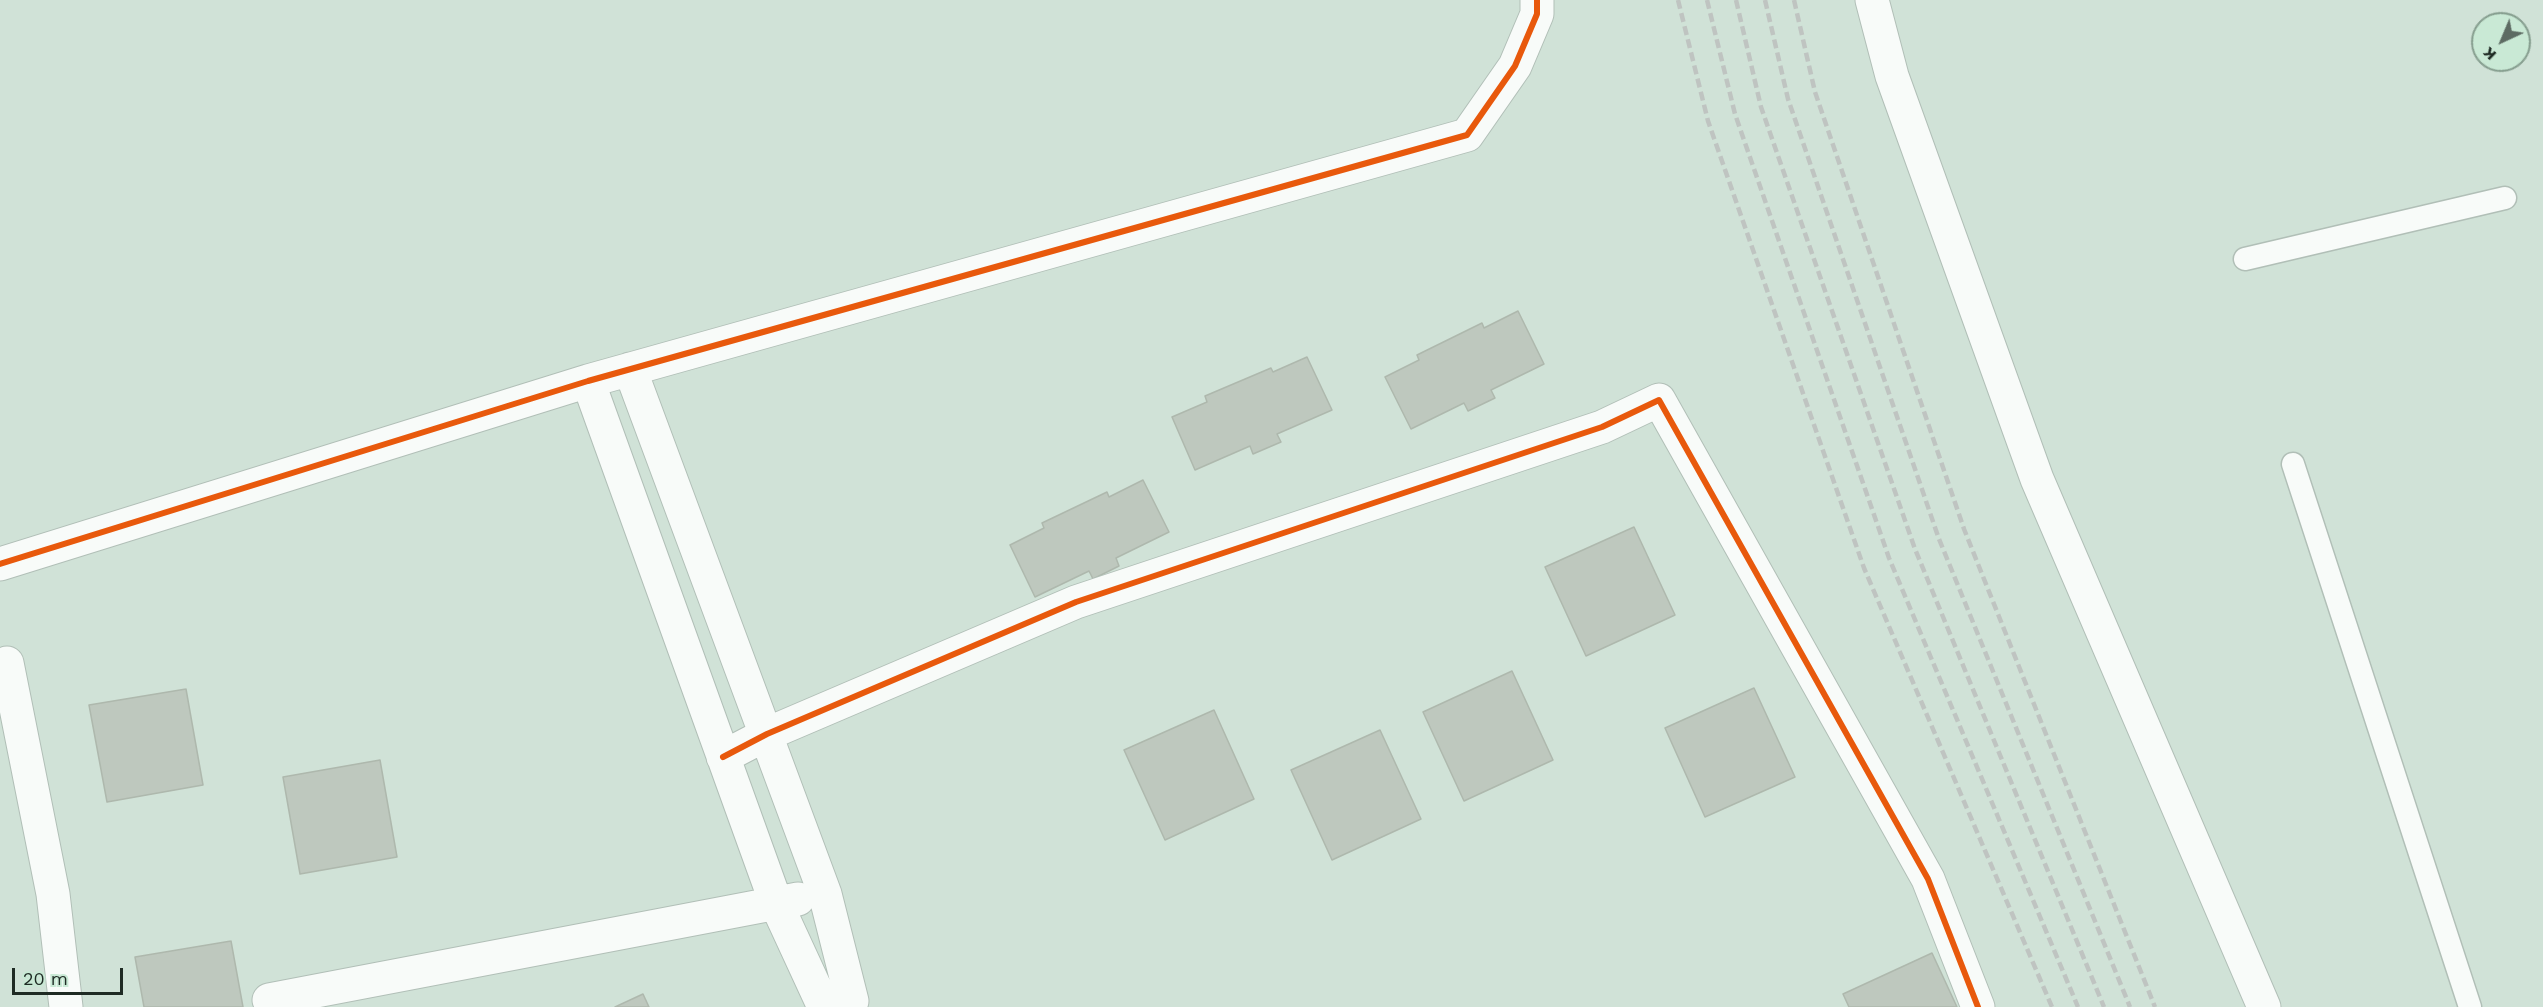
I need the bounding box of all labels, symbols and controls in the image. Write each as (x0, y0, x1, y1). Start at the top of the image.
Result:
north arrow (2471, 12, 2531, 72)
text: K (2479, 43, 2500, 65)
scale bar (15, 956, 126, 994)
text: 20 m (23, 968, 68, 989)

